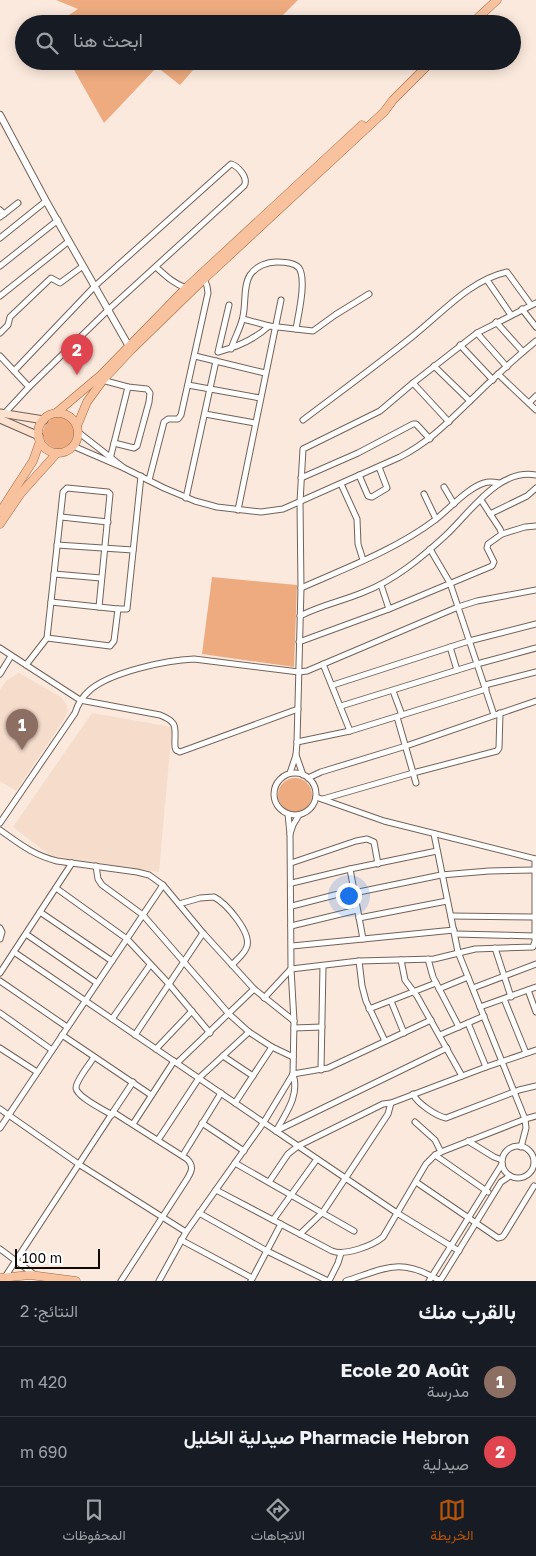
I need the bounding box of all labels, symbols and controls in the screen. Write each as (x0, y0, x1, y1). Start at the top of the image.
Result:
search box (15, 15, 521, 70)
text: ابحث هنا (73, 28, 143, 51)
icon: search (33, 29, 61, 57)
pin: 2 (61, 334, 93, 375)
pin: 1 (6, 709, 38, 750)
your location (336, 883, 362, 909)
scale bar (15, 1246, 100, 1269)
text: 100 m (22, 1249, 62, 1266)
text: بالقرب منك (419, 1298, 516, 1324)
text: النتائج: 2 (20, 1301, 78, 1321)
text: Ecole 20 Août (340, 1358, 469, 1381)
text: 420 m (20, 1372, 67, 1392)
text: 1 (496, 1372, 504, 1392)
text: مدرسة (427, 1381, 469, 1401)
text: Pharmacie Hebron صيدلية الخليل (184, 1425, 469, 1448)
text: 690 m (20, 1442, 67, 1462)
text: 2 (495, 1442, 505, 1462)
text: صيدلية (423, 1454, 469, 1474)
tab: المحفوظات (63, 1496, 126, 1548)
tab: الاتجاهات (251, 1496, 305, 1548)
tab: الخريطة (430, 1496, 473, 1548)

